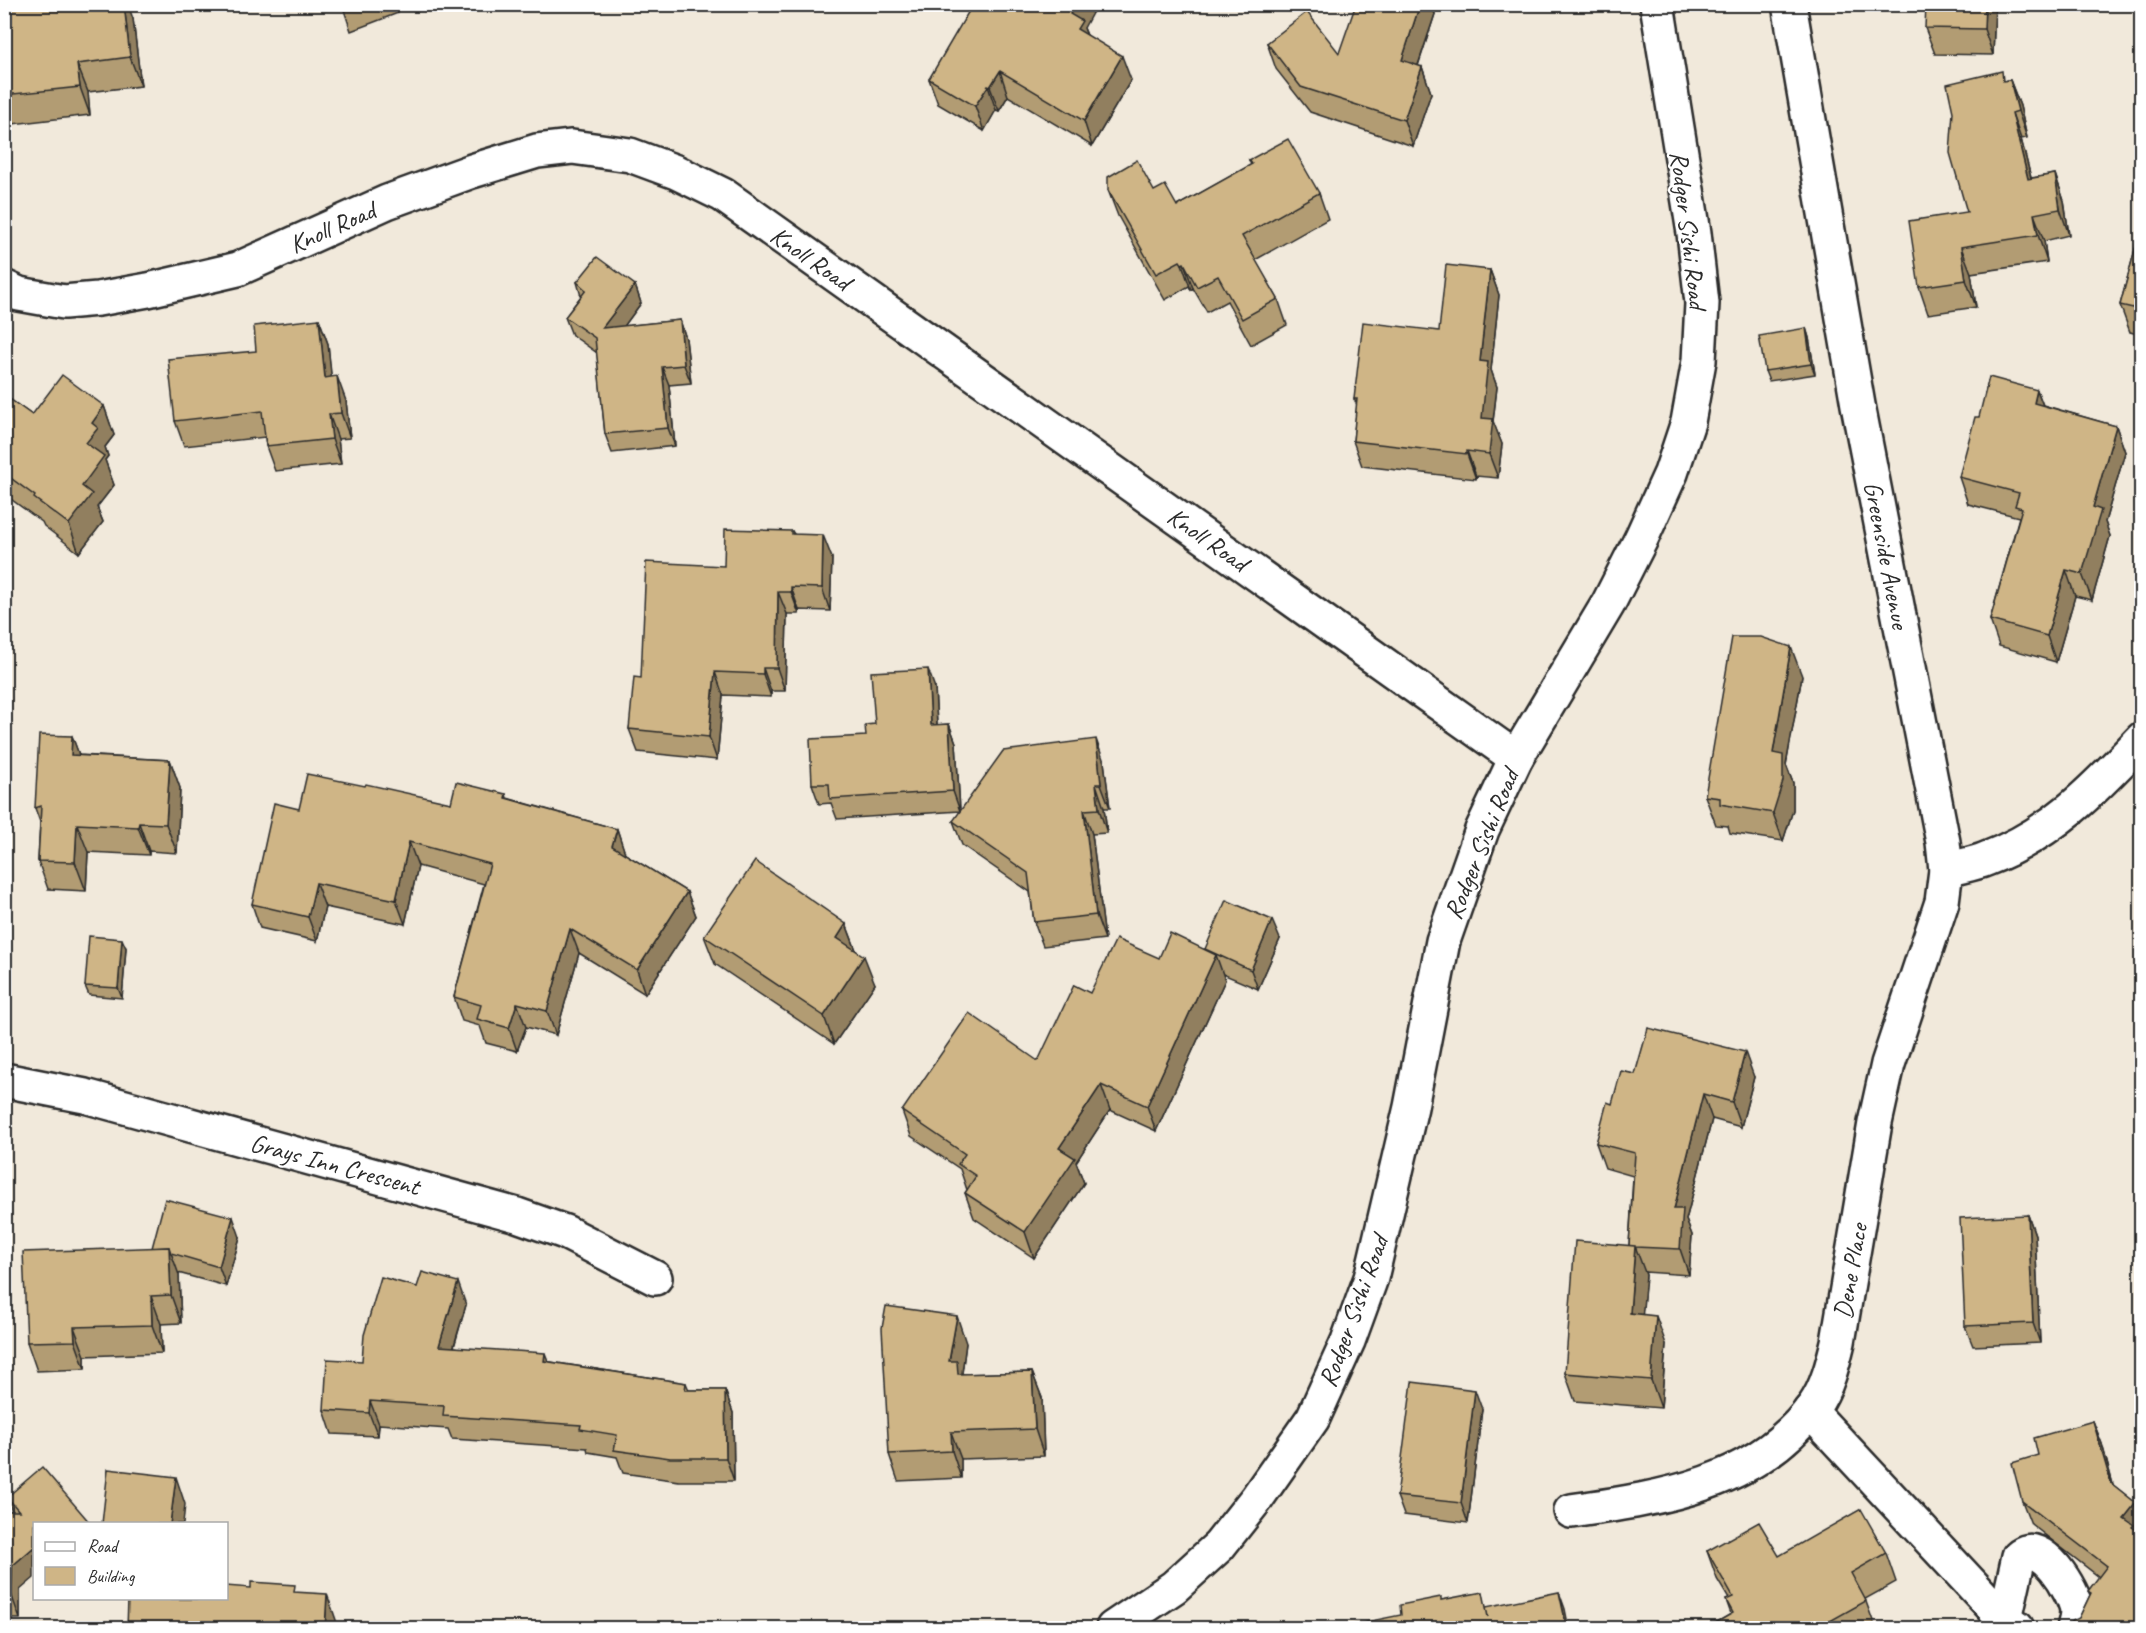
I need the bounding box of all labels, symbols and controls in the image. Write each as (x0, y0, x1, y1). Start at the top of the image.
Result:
street label: Rodger Sishi Road (1662, 149, 1715, 315)
street label: Knoll Road (284, 192, 384, 261)
street label: Knoll Road (764, 219, 860, 300)
street label: Greenside Avenue (1856, 479, 1917, 634)
street label: Knoll Road (1161, 500, 1257, 581)
street label: Rodger Sishi Road (1436, 761, 1528, 924)
street label: Grays Inn Crescent (247, 1126, 425, 1204)
street label: Dene Place (1826, 1219, 1875, 1321)
street label: Rodger Sishi Road (1311, 1227, 1397, 1391)
legend (33, 1522, 228, 1600)
text: Road (87, 1535, 120, 1557)
text: Building (87, 1565, 136, 1587)

